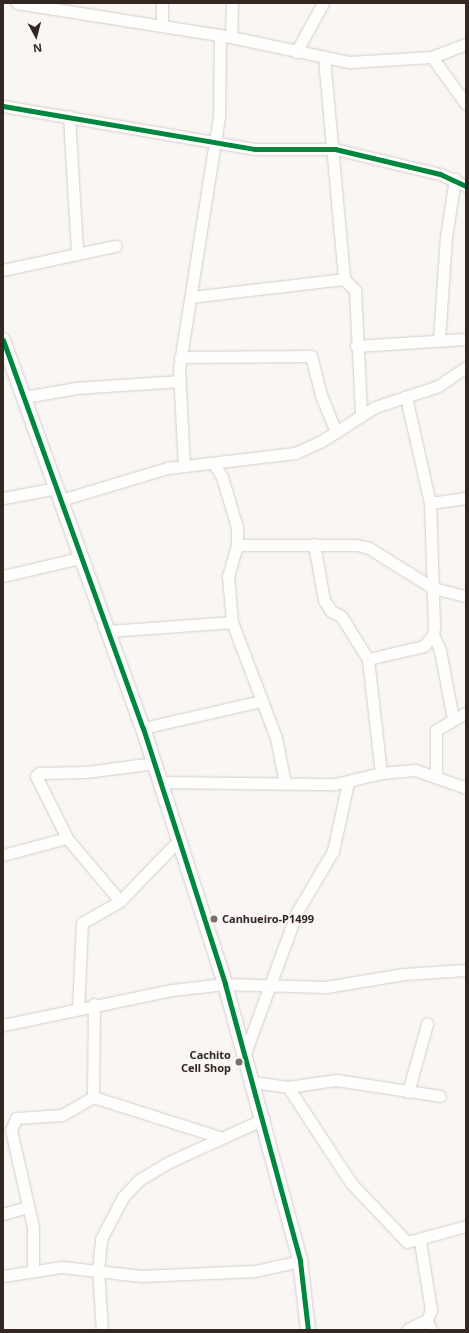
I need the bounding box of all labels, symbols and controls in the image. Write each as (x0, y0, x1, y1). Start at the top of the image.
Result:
north arrow (16, 16, 56, 56)
text: N (32, 40, 43, 56)
place label: Canhueiro-P1499 (222, 912, 314, 926)
marker: Canhueiro-P1499 (209, 914, 219, 924)
place label: Cachito Cell Shop (181, 1049, 231, 1075)
marker: Cachito Cell Shop (234, 1057, 244, 1067)

